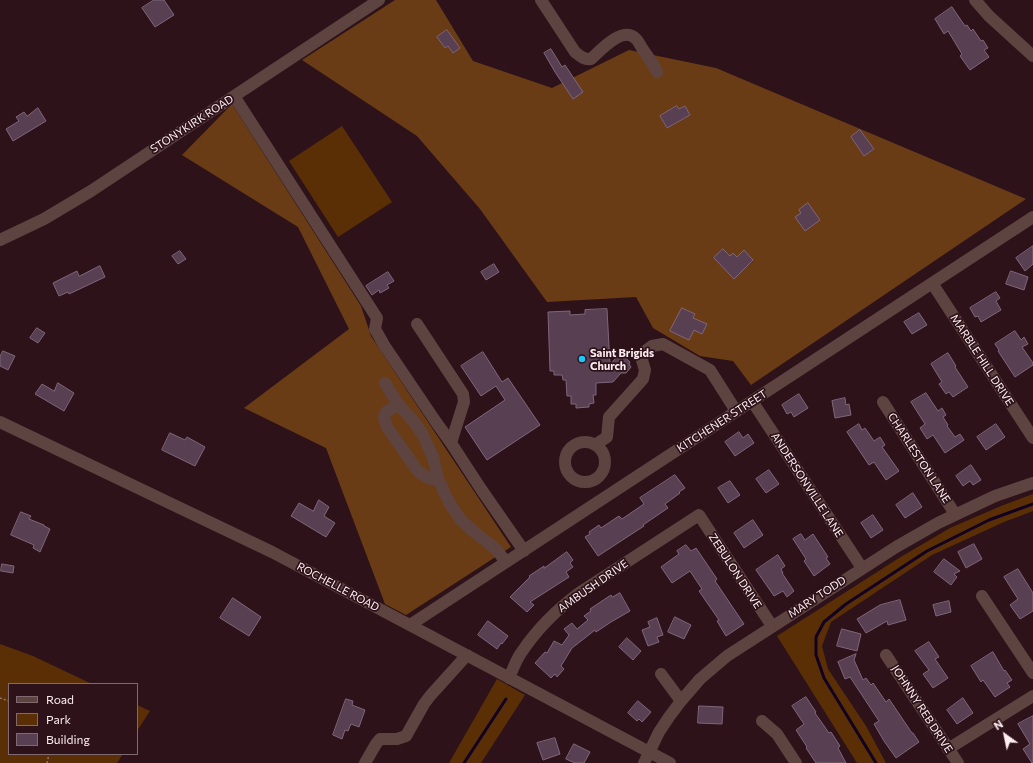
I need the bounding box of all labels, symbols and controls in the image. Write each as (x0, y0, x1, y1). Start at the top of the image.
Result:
street label: STONYKIRK ROAD (148, 92, 236, 156)
street label: MARBLE HILL DRIVE (948, 312, 1016, 408)
place label: Saint Brigids Church (590, 346, 654, 372)
marker: Saint Brigids Church (577, 354, 587, 364)
street label: KITCHENER STREET (675, 387, 769, 455)
street label: CHARLESTON LANE (885, 411, 953, 505)
street label: ANDERSONVILLE LANE (768, 430, 846, 540)
street label: ZEBULON DRIVE (706, 531, 764, 611)
street label: AMBUSH DRIVE (555, 557, 631, 615)
street label: ROCHELLE ROAD (295, 560, 381, 614)
street label: MARY TODD (786, 573, 848, 621)
street label: JOHNNY REB DRIVE (889, 663, 955, 755)
legend (8, 683, 138, 755)
text: Road (46, 692, 74, 706)
text: Park (46, 712, 71, 726)
north arrow (985, 715, 1025, 755)
text: N (991, 717, 1005, 732)
text: Building (46, 732, 90, 746)

